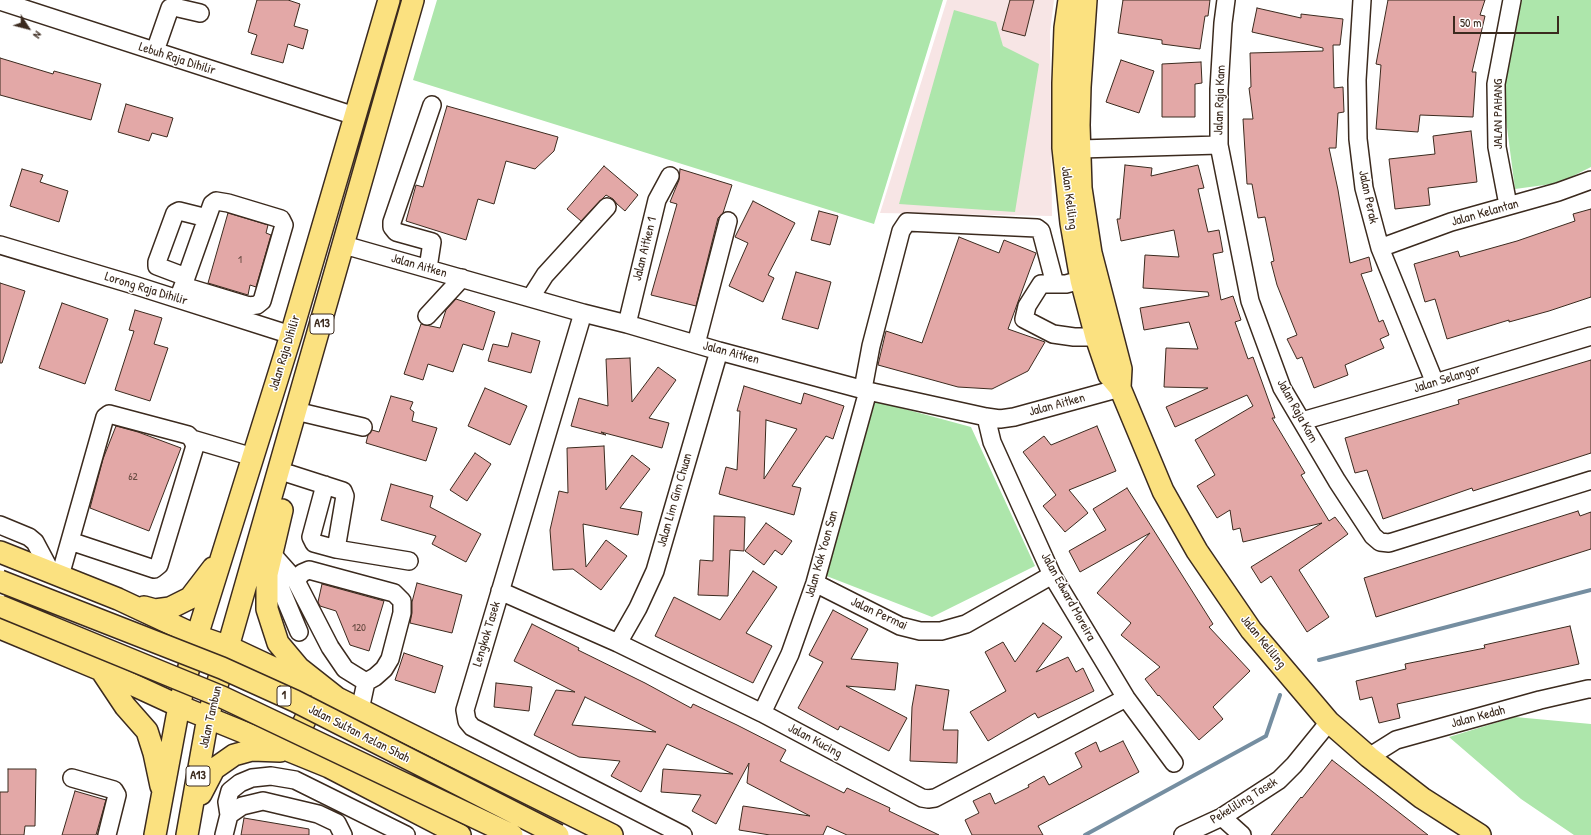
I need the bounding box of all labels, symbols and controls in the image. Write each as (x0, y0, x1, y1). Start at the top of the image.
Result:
north arrow (8, 8, 48, 48)
scale bar (1455, 8, 1561, 34)
text: 50 m (1460, 14, 1481, 31)
text: N (30, 29, 45, 42)
street label: Lebuh Raja Dihilir (137, 39, 217, 79)
street label: Jalan Raja Kam (1211, 65, 1229, 135)
street label: JALAN PAHANG (1491, 79, 1507, 149)
street label: Jalan Keliling (1057, 165, 1081, 231)
street label: Jalan Perak (1355, 169, 1381, 225)
street label: Jalan Kelantan (1450, 196, 1520, 230)
street label: Jalan Aitken 1 (630, 215, 660, 283)
street label: Jalan Aitken (389, 251, 449, 281)
house number: 1 (238, 253, 242, 267)
street label: Lorong Raja Dihilir (103, 269, 189, 309)
street label: Jalan Raja Dihilir (266, 313, 304, 393)
road number: A13 (310, 314, 334, 334)
street label: Jalan Aitken (701, 338, 761, 368)
street label: Jalan Selangor (1412, 361, 1482, 397)
street label: Jalan Raja Kam (1273, 377, 1321, 445)
street label: Jalan Aitken (1027, 390, 1087, 420)
street label: Jalan Lim Gim Chuan (654, 451, 696, 549)
house number: 62 (128, 470, 138, 484)
street label: Jalan Kok Yoon San (802, 509, 842, 599)
street label: Jalan Edward Moreira (1037, 550, 1099, 644)
street label: Jalan Permai (848, 594, 910, 634)
street label: Lengkok Tasek (470, 599, 504, 669)
street label: Jalan Keliling (1237, 612, 1289, 672)
house number: 120 (352, 621, 366, 635)
street label: Jalan Tambun (196, 684, 226, 750)
road number: 1 (277, 686, 291, 706)
street label: Jalan Sultan Azlan Shah (306, 702, 412, 766)
street label: Jalan Kedah (1449, 702, 1507, 732)
street label: Jalan Kucing (785, 720, 845, 762)
road number: A13 (186, 766, 210, 786)
street label: Pekeliling Tasek (1208, 774, 1280, 828)

